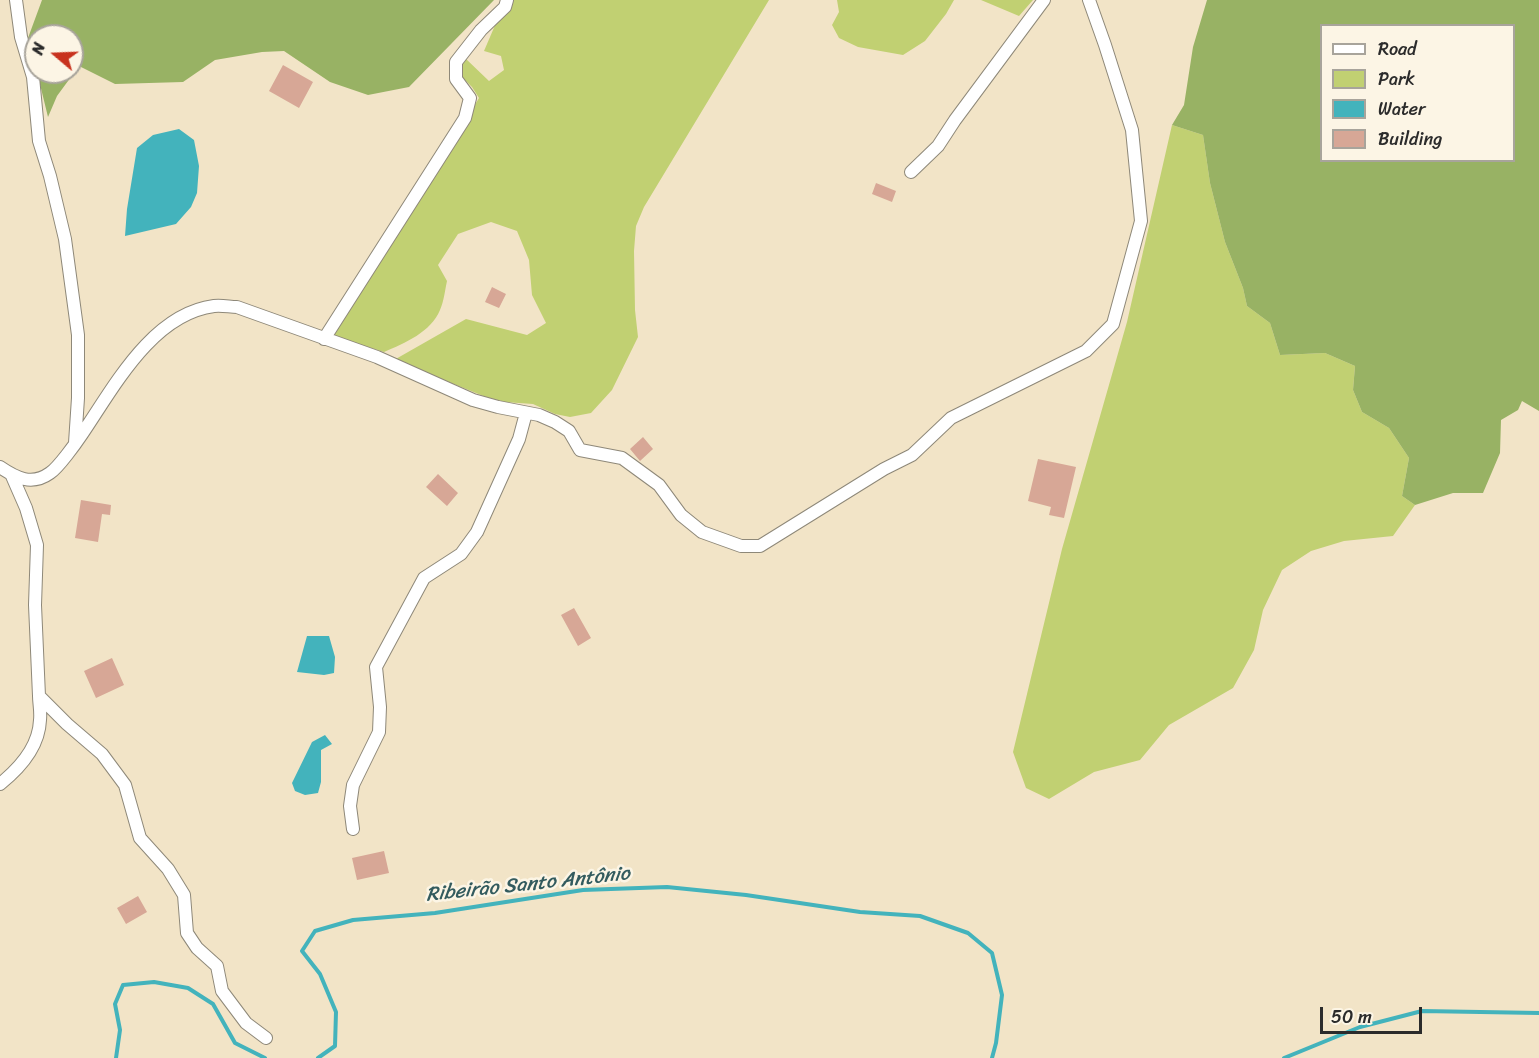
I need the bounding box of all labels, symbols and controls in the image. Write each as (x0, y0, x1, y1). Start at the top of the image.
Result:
north arrow (24, 24, 84, 84)
legend (1320, 24, 1515, 162)
text: Road (1378, 33, 1417, 65)
text: N (23, 39, 54, 59)
text: Park (1378, 63, 1415, 95)
text: Water (1378, 93, 1425, 125)
text: Building (1378, 123, 1442, 155)
water label: Ribeirão Santo Antônio (425, 862, 631, 908)
scale bar (1323, 995, 1425, 1033)
text: 50 m (1331, 1001, 1372, 1033)

